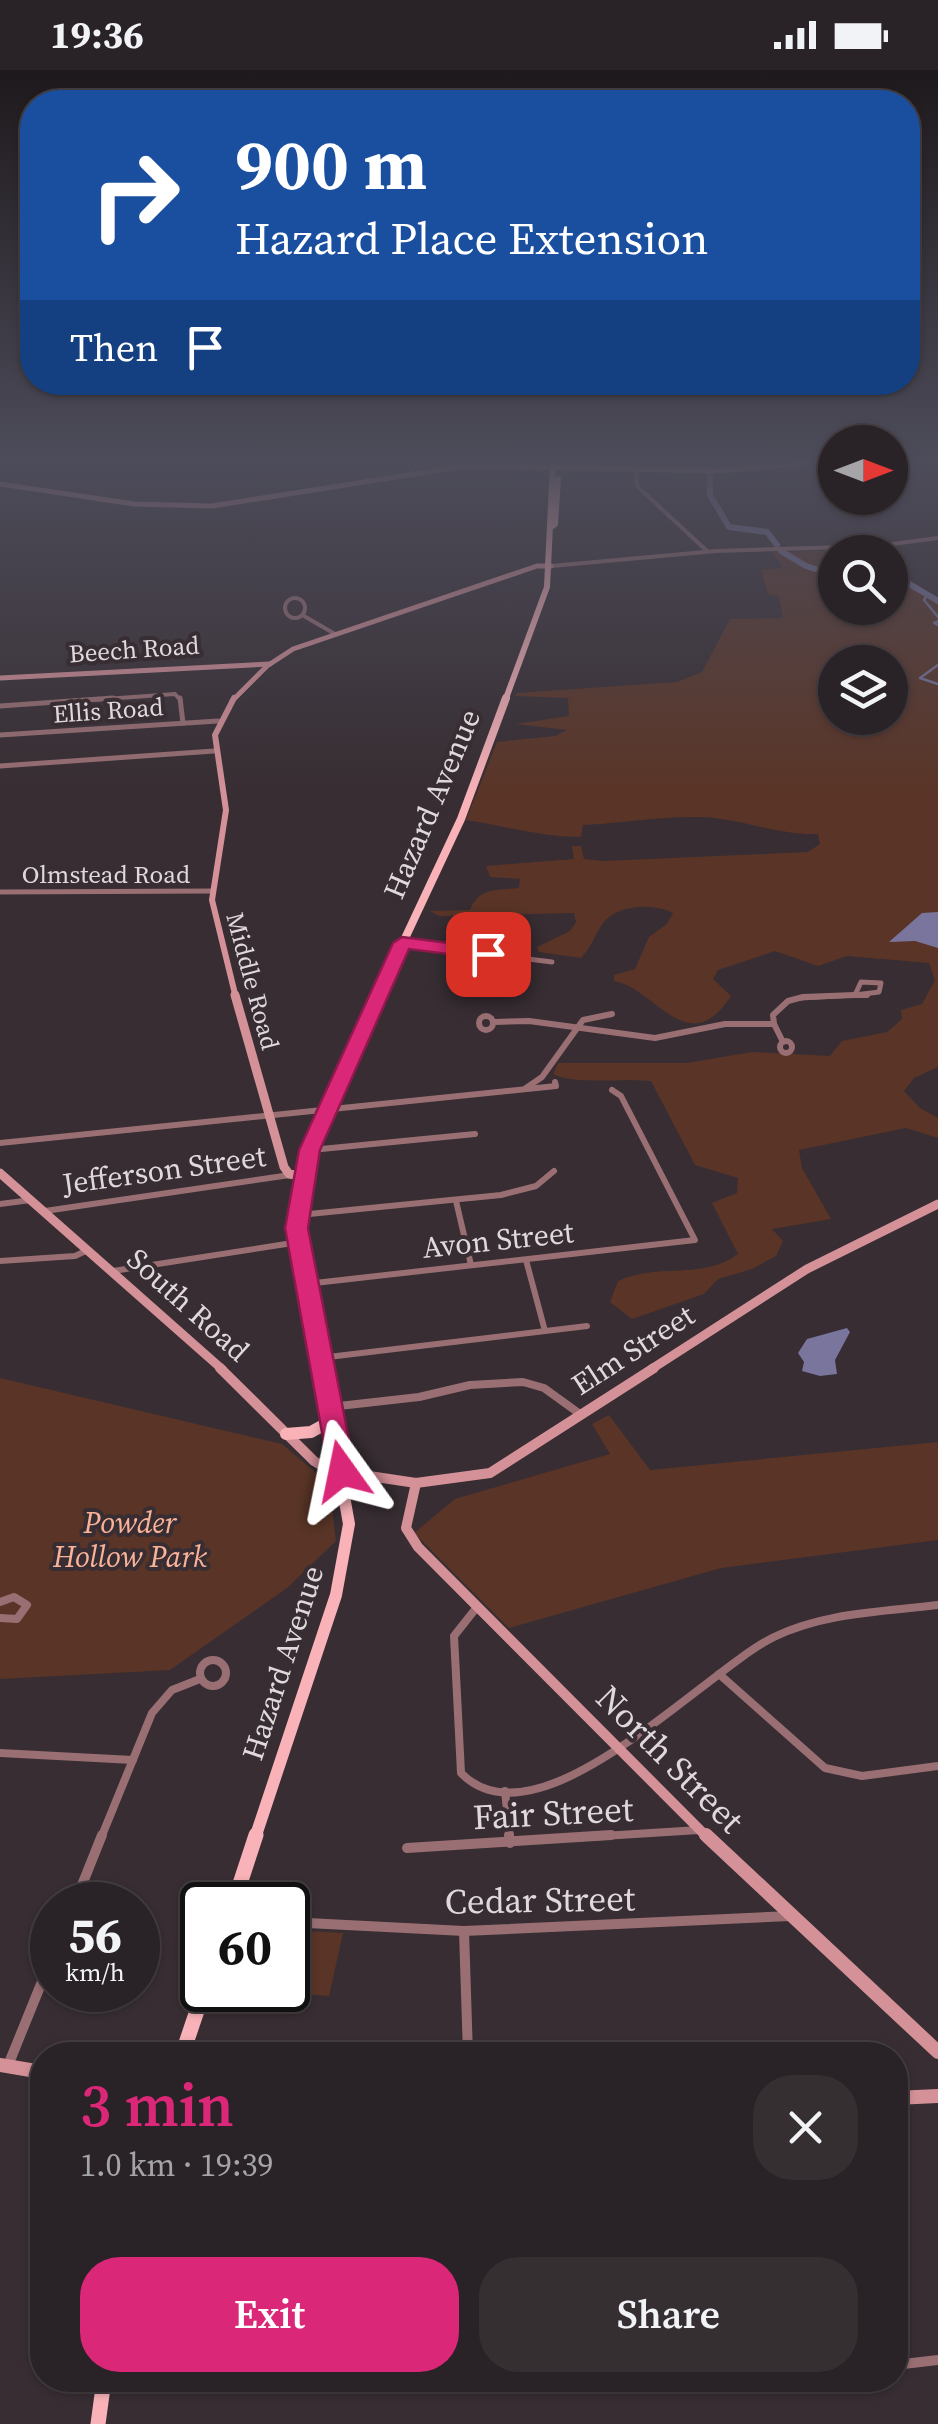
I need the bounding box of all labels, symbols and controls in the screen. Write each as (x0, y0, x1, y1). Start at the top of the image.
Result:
text: 19:36 (50, 9, 144, 61)
text: 900 m (235, 116, 427, 212)
icon: right (70, 130, 200, 260)
text: Hazard Place Extension (235, 207, 709, 269)
icon: arrive (178, 320, 233, 375)
text: Then (70, 322, 158, 374)
north arrow (818, 425, 908, 515)
map controls (818, 425, 908, 735)
button: search (818, 535, 908, 625)
street label: Beech Road (68, 627, 200, 671)
button: layers (818, 645, 908, 735)
street label: Ellis Road (52, 689, 164, 731)
street label: Hazard Avenue (373, 703, 490, 905)
street label: Olmstead Road (22, 857, 190, 891)
street label: Middle Road (218, 908, 288, 1054)
pin (446, 912, 531, 997)
icon: arrive (461, 927, 516, 982)
street label: Jefferson Street (59, 1135, 268, 1204)
street label: Avon Street (420, 1211, 576, 1268)
street label: South Road (118, 1239, 258, 1371)
street label: Elm Street (563, 1295, 702, 1405)
position arrow (290, 1419, 394, 1523)
park label: Powder Hollow Park (52, 1502, 208, 1577)
street label: Hazard Avenue (232, 1560, 333, 1765)
street label: North Street (585, 1674, 755, 1844)
street label: Fair Street (472, 1785, 635, 1841)
street label: Cedar Street (444, 1874, 636, 1926)
speed limit sign: 60 (180, 1882, 310, 2012)
text: 56 (68, 1900, 122, 1969)
text: km/h (65, 1955, 125, 1989)
text: 3 min (80, 2064, 234, 2146)
button: close (753, 2075, 858, 2180)
text: 1.0 km · 19:39 (80, 2143, 274, 2187)
button: Exit (80, 2257, 459, 2372)
button: Share (479, 2257, 858, 2372)

